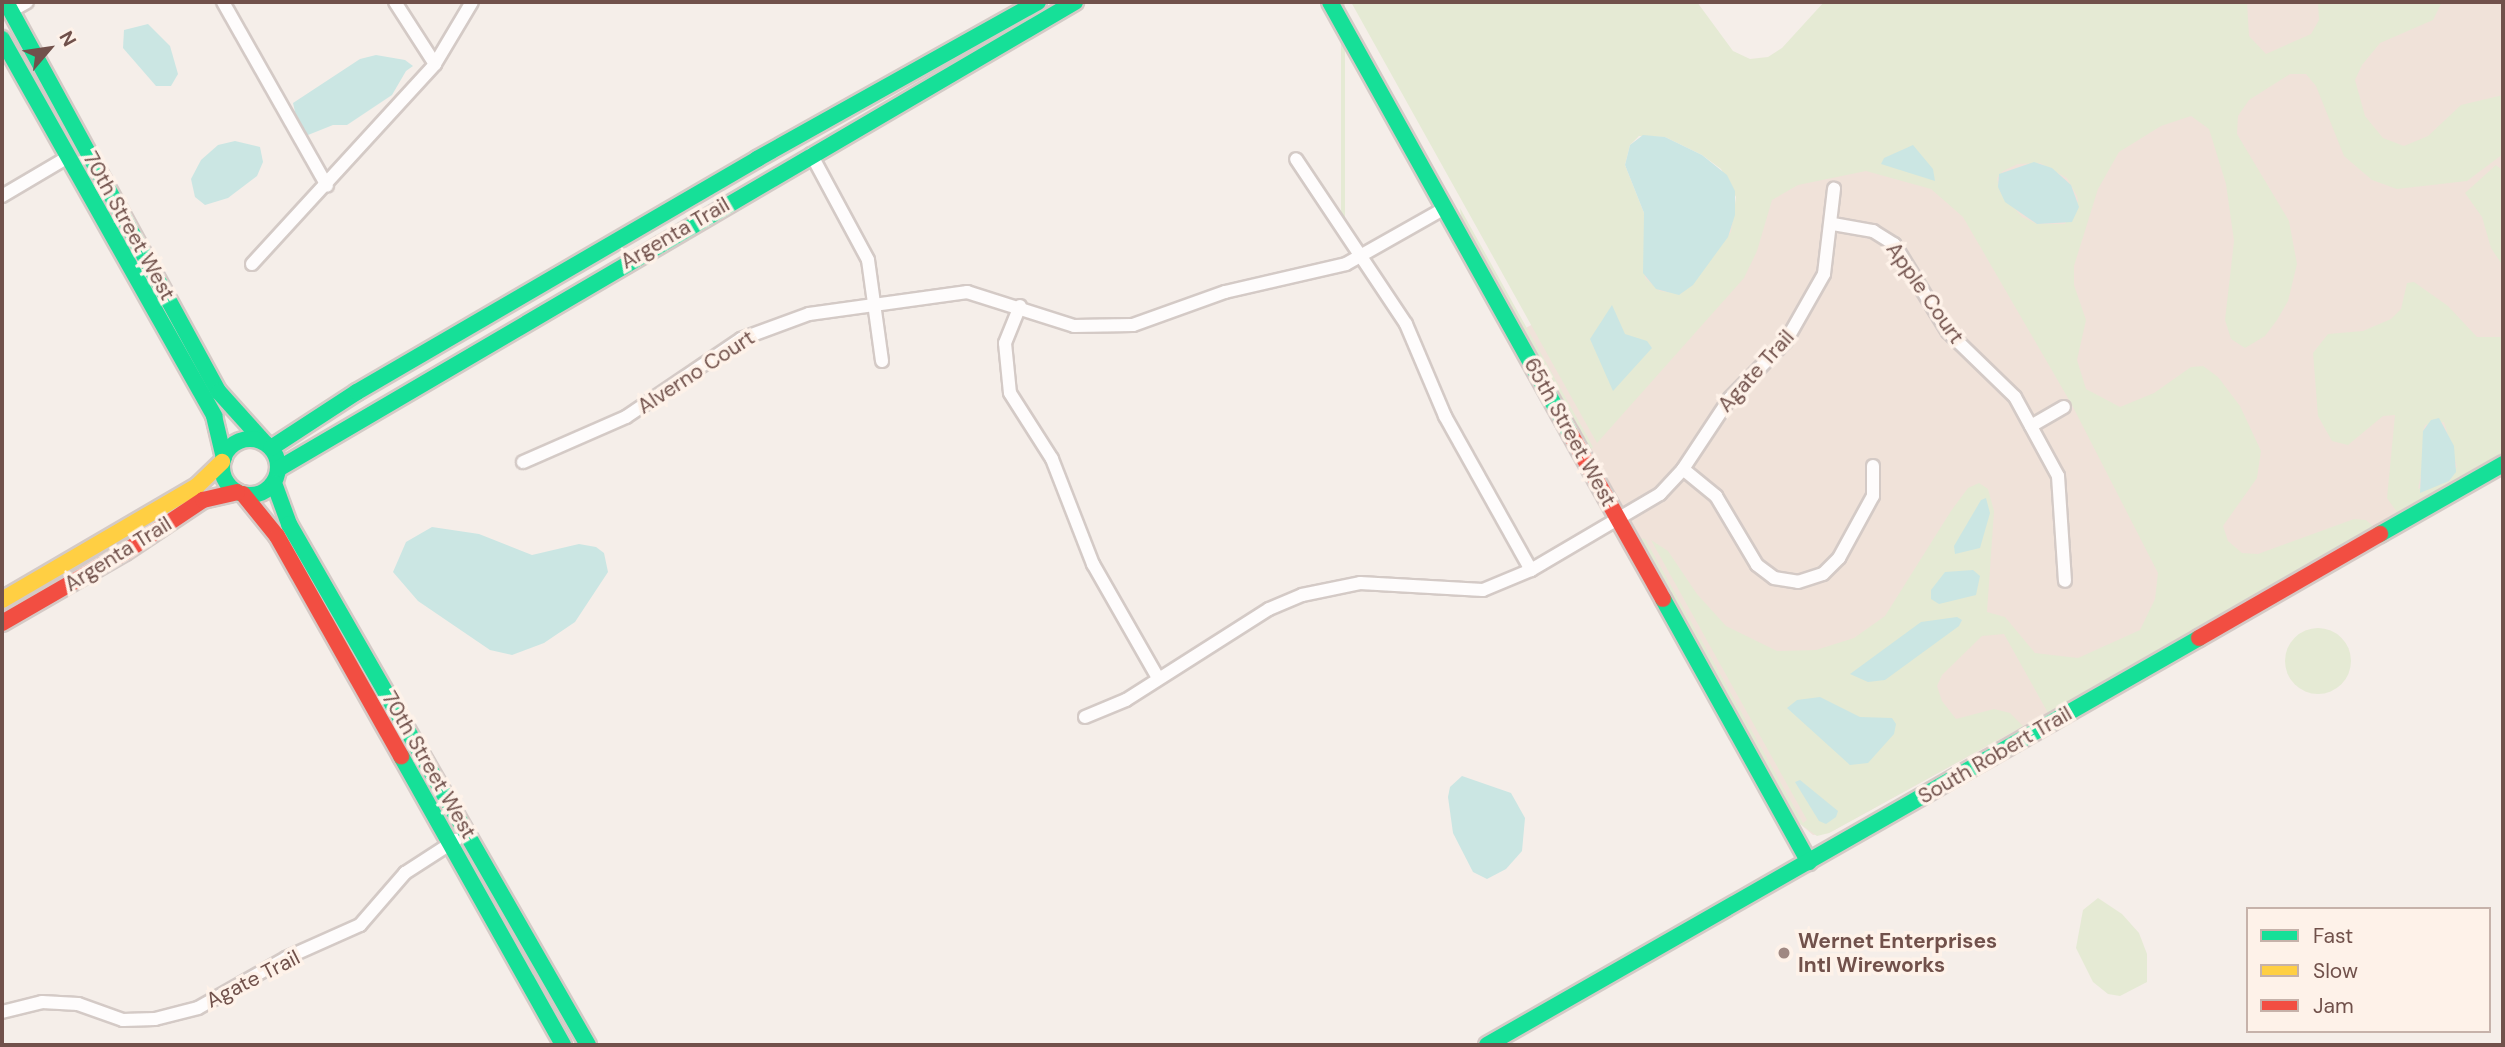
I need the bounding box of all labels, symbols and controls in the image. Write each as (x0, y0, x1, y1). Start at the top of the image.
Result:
north arrow (14, 14, 84, 84)
text: N (54, 26, 82, 51)
street label: 70th Street West (78, 147, 180, 305)
street label: Argenta Trail (616, 192, 734, 274)
street label: Apple Court (1881, 237, 1969, 349)
street label: Alverno Court (633, 325, 759, 419)
street label: Agate Trail (1713, 325, 1799, 417)
street label: 65th Street West (1519, 353, 1621, 511)
street label: Argenta Trail (60, 511, 176, 597)
street label: 70th Street West (377, 687, 481, 843)
street label: South Robert Trail (1914, 701, 2076, 809)
legend (2246, 907, 2491, 1033)
text: Fast (2313, 922, 2353, 950)
place label: Wernet Enterprises Intl Wireworks (1798, 928, 1997, 978)
street label: Agate Trail (202, 945, 304, 1013)
marker: Wernet Enterprises Intl Wireworks (1776, 945, 1792, 961)
text: Slow (2313, 957, 2358, 985)
text: Jam (2313, 992, 2354, 1020)

